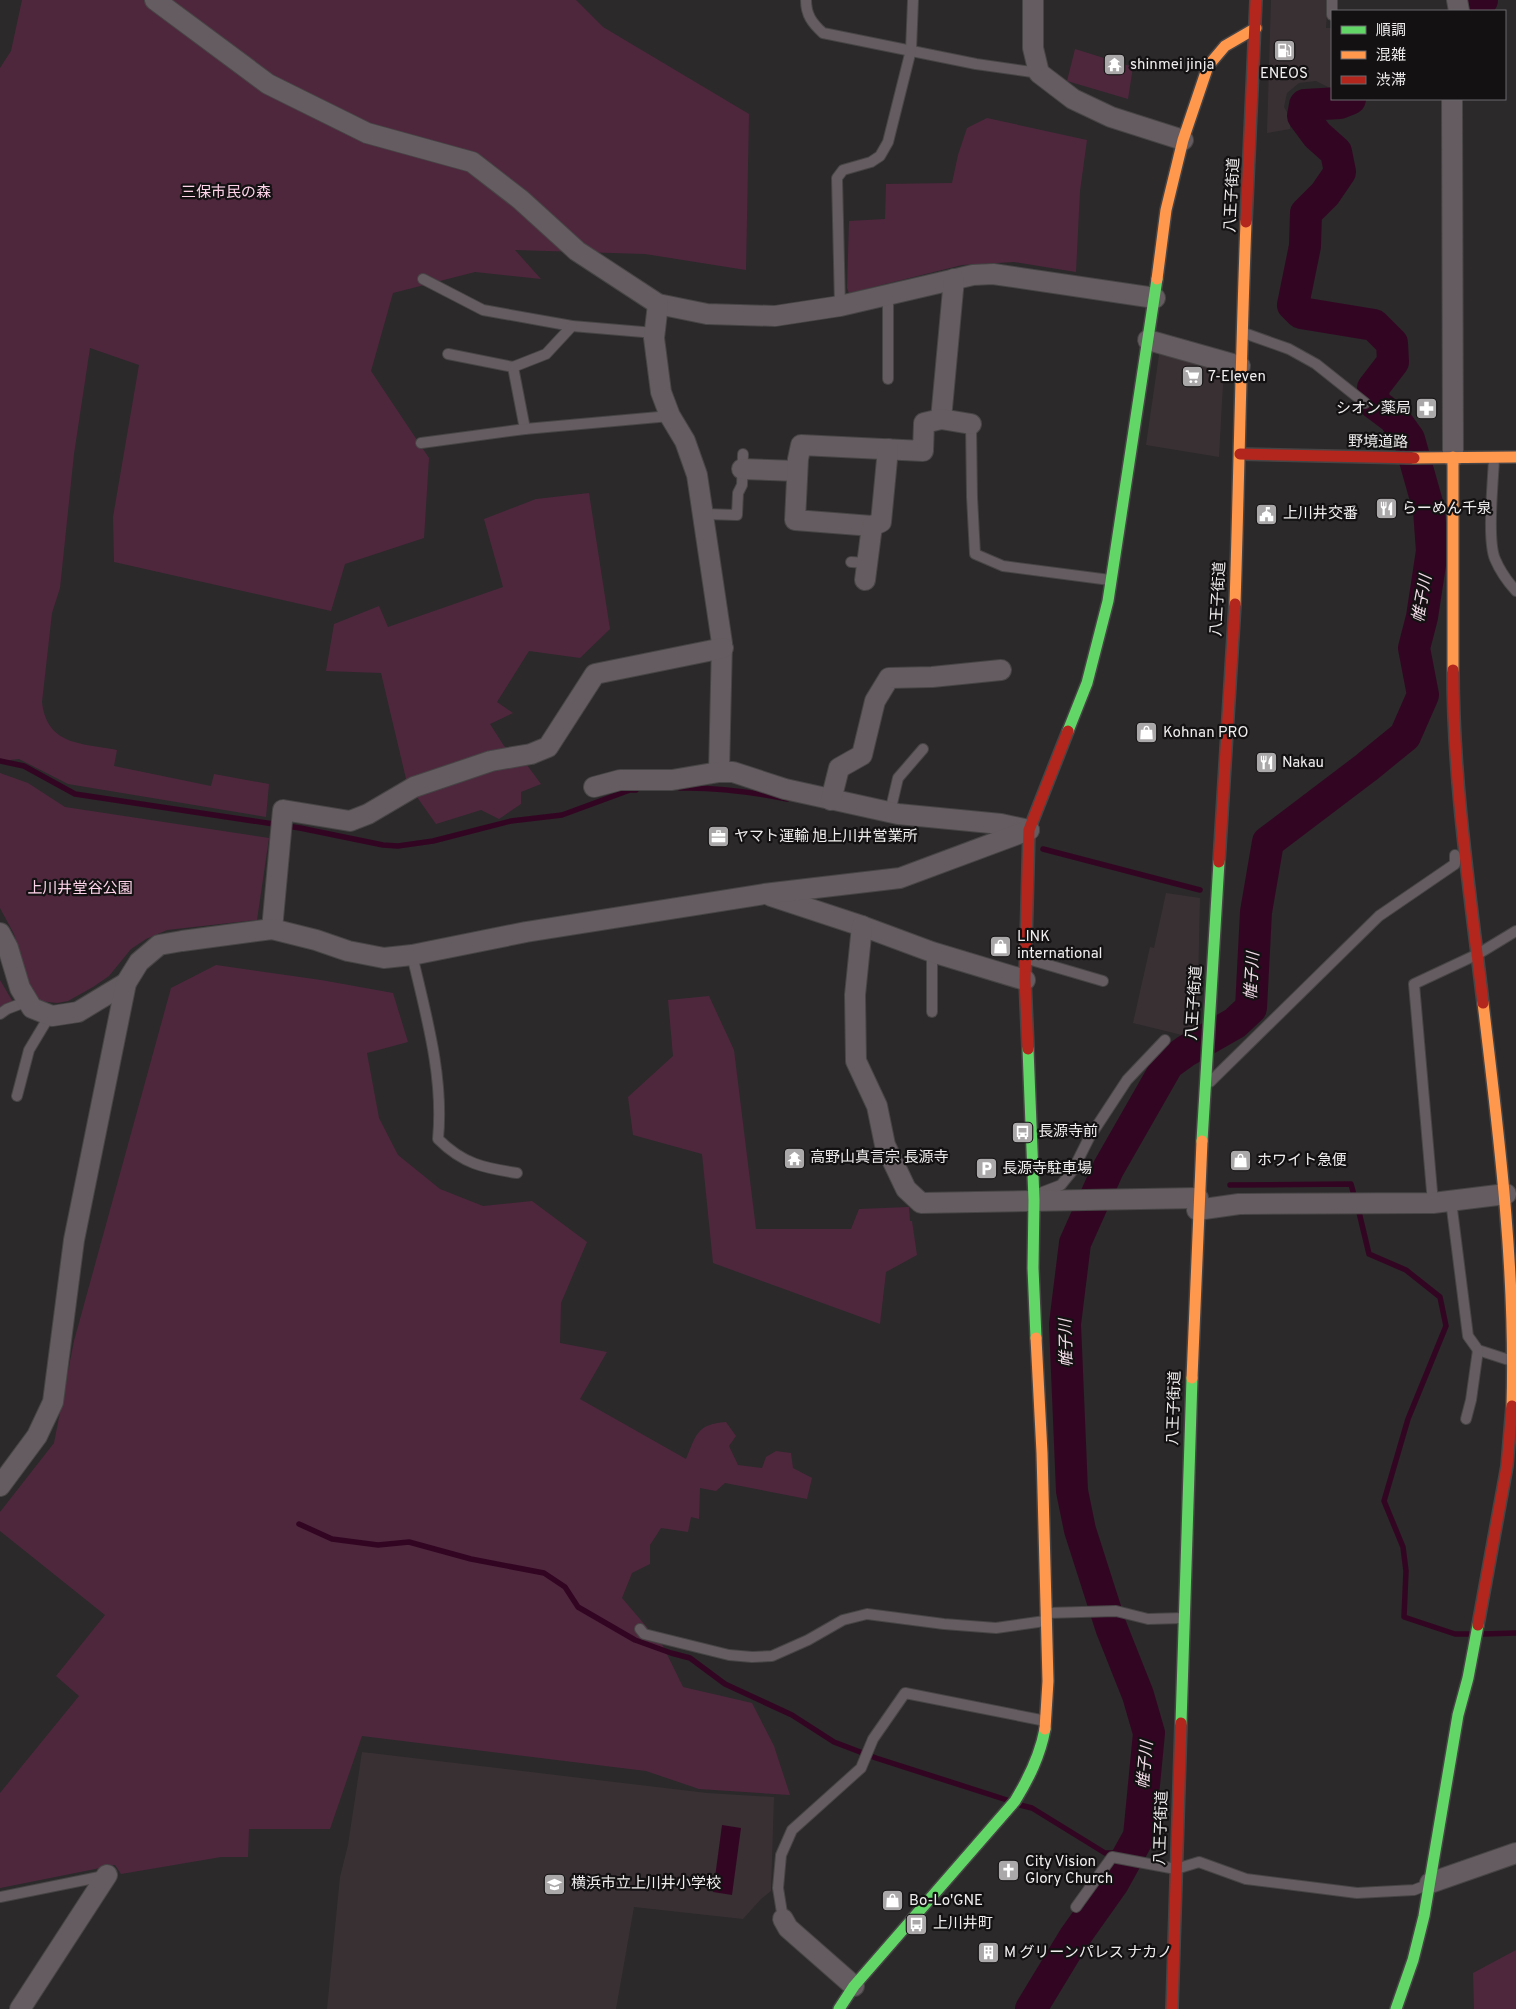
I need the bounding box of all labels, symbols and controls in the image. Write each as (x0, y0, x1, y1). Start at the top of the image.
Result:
legend (1331, 10, 1506, 100)
text: 順調 (1376, 22, 1406, 41)
fuel station icon: ENEOS (1272, 39, 1296, 63)
text: 混雑 (1376, 47, 1406, 66)
temple icon: shinmei jinja (1102, 53, 1126, 77)
place label: shinmei jinja (1130, 56, 1214, 75)
place label: ENEOS (1260, 65, 1308, 84)
text: 渋滞 (1376, 72, 1406, 91)
street label: 八王子街道 (1222, 157, 1244, 233)
park label: 三保市民の森 (181, 184, 271, 203)
supermarket icon: 7-Eleven (1180, 365, 1204, 389)
place label: 7-Eleven (1208, 368, 1266, 387)
pharmacy icon: シオン薬局 (1415, 397, 1439, 421)
place label: シオン薬局 (1336, 400, 1411, 419)
street label: 野境道路 (1348, 433, 1408, 453)
restaurant icon: らーめん千泉 (1374, 497, 1398, 521)
place label: らーめん千泉 (1402, 500, 1492, 519)
public building icon: 上川井交番 (1255, 502, 1279, 526)
place label: 上川井交番 (1283, 504, 1358, 524)
street label: 八王子街道 (1208, 561, 1230, 637)
water label: 帷子川 (1409, 572, 1437, 624)
shop icon: Kohnan PRO (1135, 721, 1159, 745)
place label: Kohnan PRO (1163, 724, 1248, 743)
restaurant icon: Nakau (1254, 751, 1278, 775)
place label: Nakau (1282, 754, 1324, 773)
office icon: ヤマト運輸 旭上川井営業所 (706, 825, 730, 849)
place label: ヤマト運輸 旭上川井営業所 (734, 827, 918, 847)
park label: 上川井堂谷公園 (27, 879, 133, 899)
place label: LINK international (1017, 928, 1103, 964)
shop icon: LINK international (989, 934, 1013, 958)
water label: 帷子川 (1242, 950, 1264, 1000)
street label: 八王子街道 (1183, 965, 1207, 1041)
bus stop icon: 長源寺前 (1010, 1120, 1034, 1144)
place label: 長源寺前 (1038, 1123, 1098, 1142)
temple icon: 高野山真言宗 長源寺 (782, 1146, 806, 1170)
place label: 高野山真言宗 長源寺 (810, 1149, 949, 1168)
shop icon: ホワイト急便 (1229, 1149, 1253, 1173)
place label: ホワイト急便 (1257, 1152, 1347, 1171)
parking icon: 長源寺駐車場 (974, 1157, 998, 1181)
place label: 長源寺駐車場 (1002, 1160, 1092, 1179)
water label: 帷子川 (1057, 1317, 1077, 1367)
street label: 八王子街道 (1164, 1370, 1186, 1446)
water label: 帷子川 (1134, 1738, 1158, 1790)
street label: 八王子街道 (1151, 1790, 1173, 1866)
place label: City Vision Glory Church (1025, 1853, 1113, 1889)
church icon: City Vision Glory Church (997, 1859, 1021, 1883)
school or university icon: 横浜市立上川井小学校 (543, 1872, 567, 1896)
place label: 横浜市立上川井小学校 (571, 1874, 721, 1894)
shop icon: Bo-Lo'GNE (881, 1889, 905, 1913)
place label: Bo-Lo'GNE (909, 1892, 983, 1911)
bus stop icon: 上川井町 (905, 1912, 929, 1936)
place label: 上川井町 (933, 1914, 993, 1934)
building icon: M グリーンパレス ナカノ (976, 1941, 1000, 1965)
place label: M グリーンパレス ナカノ (1004, 1944, 1172, 1963)

